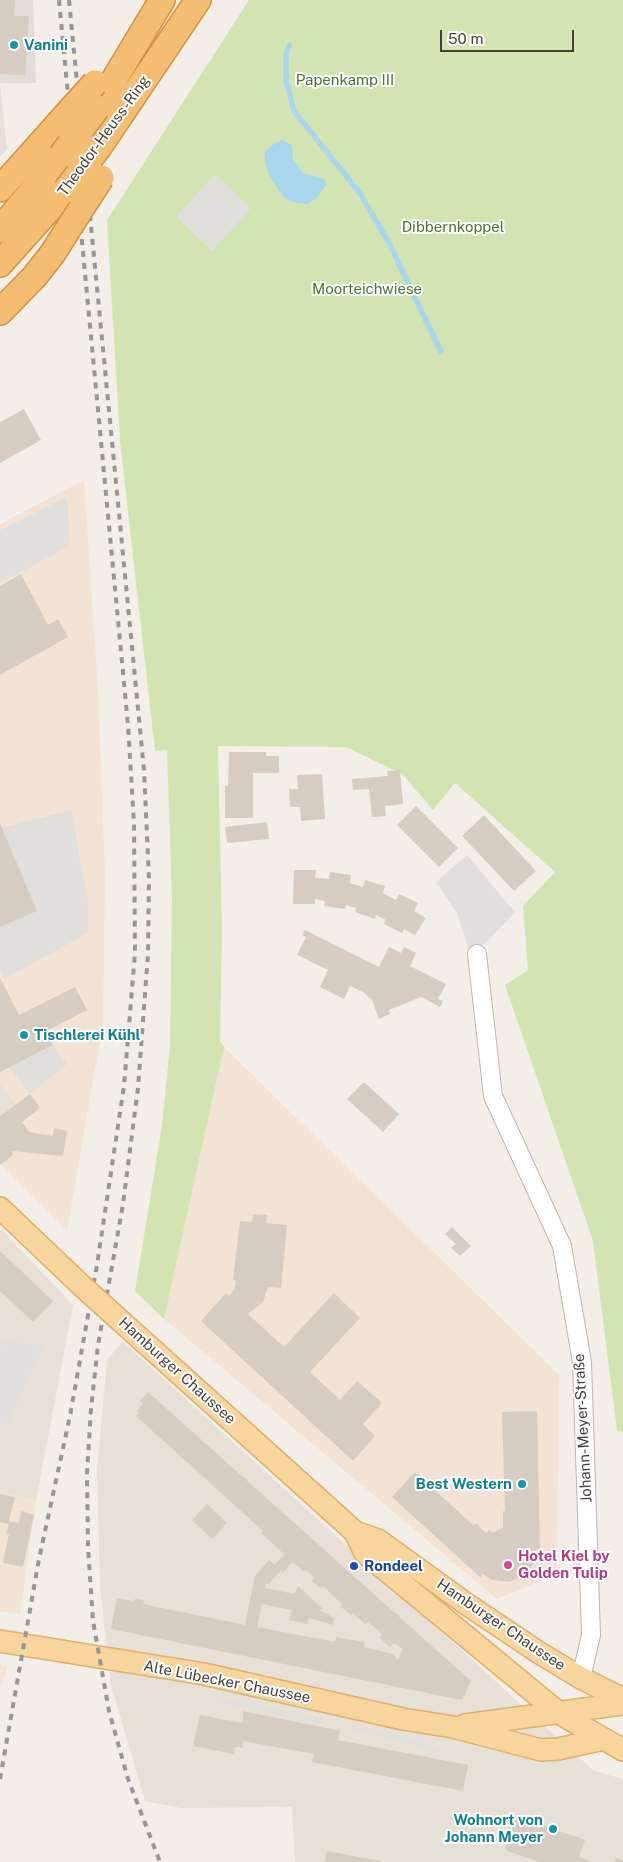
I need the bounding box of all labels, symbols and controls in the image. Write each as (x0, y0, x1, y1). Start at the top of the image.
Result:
scale bar (443, 20, 577, 52)
text: 50 m (448, 30, 483, 47)
place label: Vanini (24, 36, 68, 54)
marker: Vanini (8, 39, 20, 51)
park label: Papenkamp III (296, 71, 394, 89)
street label: Theodor-Heuss-Ring (54, 72, 154, 200)
park label: Dibbernkoppel (402, 218, 504, 236)
park label: Moorteichwiese (312, 280, 422, 298)
place label: Tischlerei Kühl (34, 1026, 141, 1044)
marker: Tischlerei Kühl (18, 1029, 30, 1041)
street label: Hamburger Chaussee (115, 1314, 239, 1428)
street label: Johann-Meyer-Straße (570, 1353, 596, 1503)
place label: Best Western (416, 1475, 512, 1493)
marker: Best Western (516, 1478, 528, 1490)
place label: Hotel Kiel by Golden Tulip (518, 1547, 610, 1582)
place label: Rondeel (364, 1557, 423, 1575)
marker: Hotel Kiel by Golden Tulip (502, 1559, 514, 1571)
marker: Rondeel (348, 1560, 360, 1572)
street label: Hamburger Chaussee (433, 1575, 569, 1675)
street label: Alte Lübecker Chaussee (142, 1657, 312, 1707)
place label: Wohnort von Johann Meyer (445, 1811, 543, 1846)
marker: Wohnort von Johann Meyer (547, 1823, 559, 1835)

